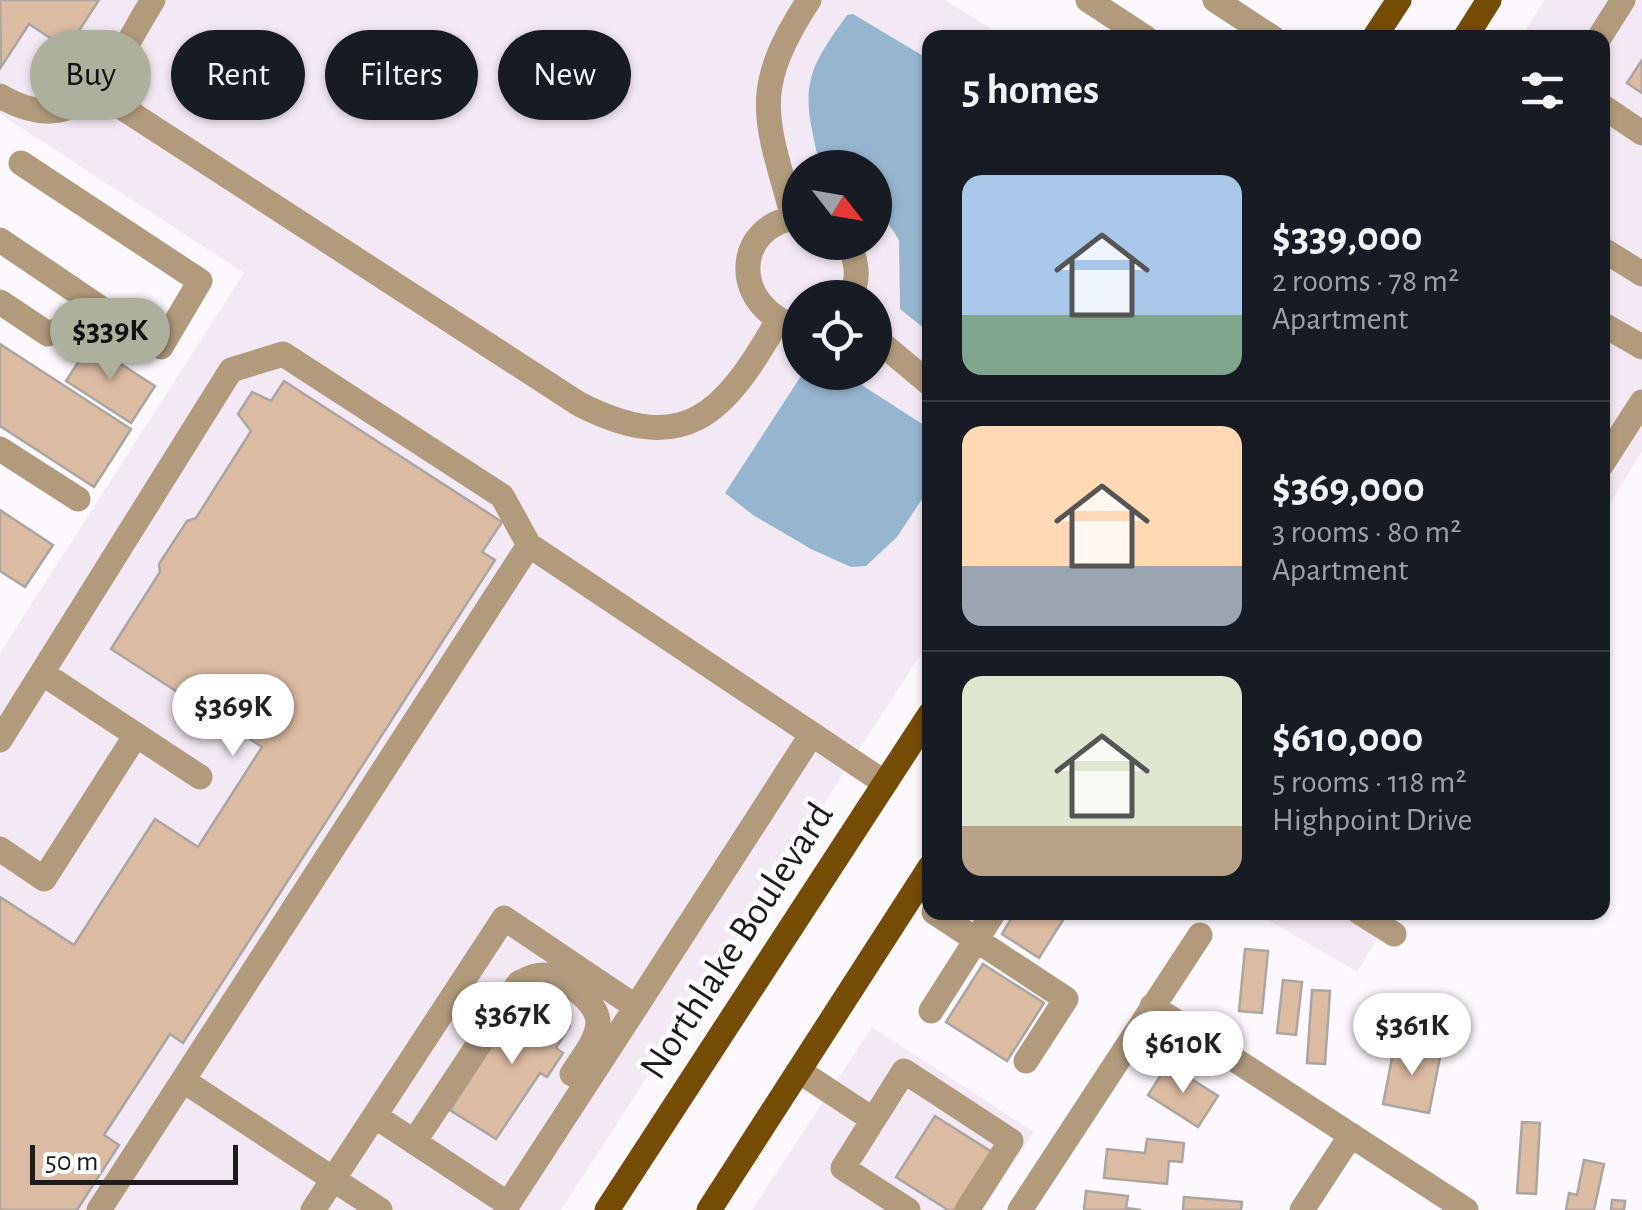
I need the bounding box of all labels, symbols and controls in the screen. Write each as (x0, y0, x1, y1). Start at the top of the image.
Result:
chip: Buy (30, 30, 151, 120)
chip: Rent (171, 30, 305, 120)
chip: Filters (325, 30, 478, 120)
chip: New (498, 30, 631, 120)
icon: filters (1515, 63, 1570, 118)
text: 5 homes (962, 69, 1099, 111)
north arrow (782, 150, 892, 260)
map controls (782, 150, 892, 390)
icon: home (1042, 215, 1162, 335)
text: $339,000 (1272, 216, 1423, 258)
text: 2 rooms · 78 m² (1272, 265, 1459, 297)
button: locate (782, 280, 892, 390)
pin: $339K (40, 298, 180, 383)
text: Apartment (1272, 303, 1408, 335)
text: $339K (72, 314, 148, 346)
icon: home (1042, 466, 1162, 586)
text: $369,000 (1272, 467, 1425, 509)
text: 3 rooms · 80 m² (1272, 516, 1461, 548)
text: Apartment (1272, 554, 1408, 586)
pin: $369K (163, 674, 303, 759)
text: $369K (194, 690, 272, 722)
icon: home (1042, 716, 1162, 836)
text: $610,000 (1272, 717, 1423, 759)
text: 5 rooms · 118 m² (1272, 766, 1467, 798)
street label: Northlake Boulevard (633, 796, 841, 1086)
text: Highpoint Drive (1272, 804, 1472, 836)
pin: $367K (442, 982, 582, 1067)
pin: $361K (1342, 993, 1482, 1078)
text: $367K (474, 998, 550, 1030)
text: $361K (1375, 1009, 1449, 1041)
pin: $610K (1113, 1011, 1253, 1096)
text: $610K (1145, 1027, 1221, 1059)
scale bar (30, 1140, 238, 1184)
text: 50 m (45, 1148, 99, 1176)

